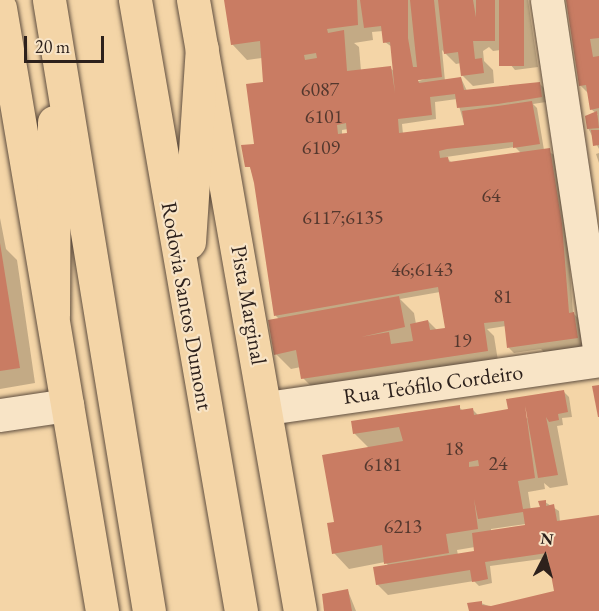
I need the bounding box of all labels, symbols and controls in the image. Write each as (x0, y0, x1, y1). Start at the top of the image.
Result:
scale bar (27, 24, 106, 62)
text: 20 m (35, 35, 70, 58)
house number: 6087 (301, 77, 339, 101)
house number: 6101 (305, 104, 343, 128)
house number: 6109 (302, 135, 340, 159)
house number: 64 (481, 183, 501, 207)
street label: Rodovia Santos Dumont (156, 200, 218, 412)
house number: 6117;6135 (302, 205, 384, 229)
street label: Pista Marginal (226, 243, 272, 367)
house number: 46;6143 (391, 257, 453, 281)
house number: 81 (493, 284, 513, 308)
house number: 19 (452, 328, 472, 352)
street label: Rua Teófilo Cordeiro (341, 358, 525, 410)
house number: 18 (444, 436, 464, 460)
house number: 24 (488, 451, 508, 475)
house number: 6181 (364, 452, 402, 476)
house number: 6213 (384, 514, 422, 538)
north arrow (515, 527, 575, 587)
text: N (539, 527, 554, 550)

